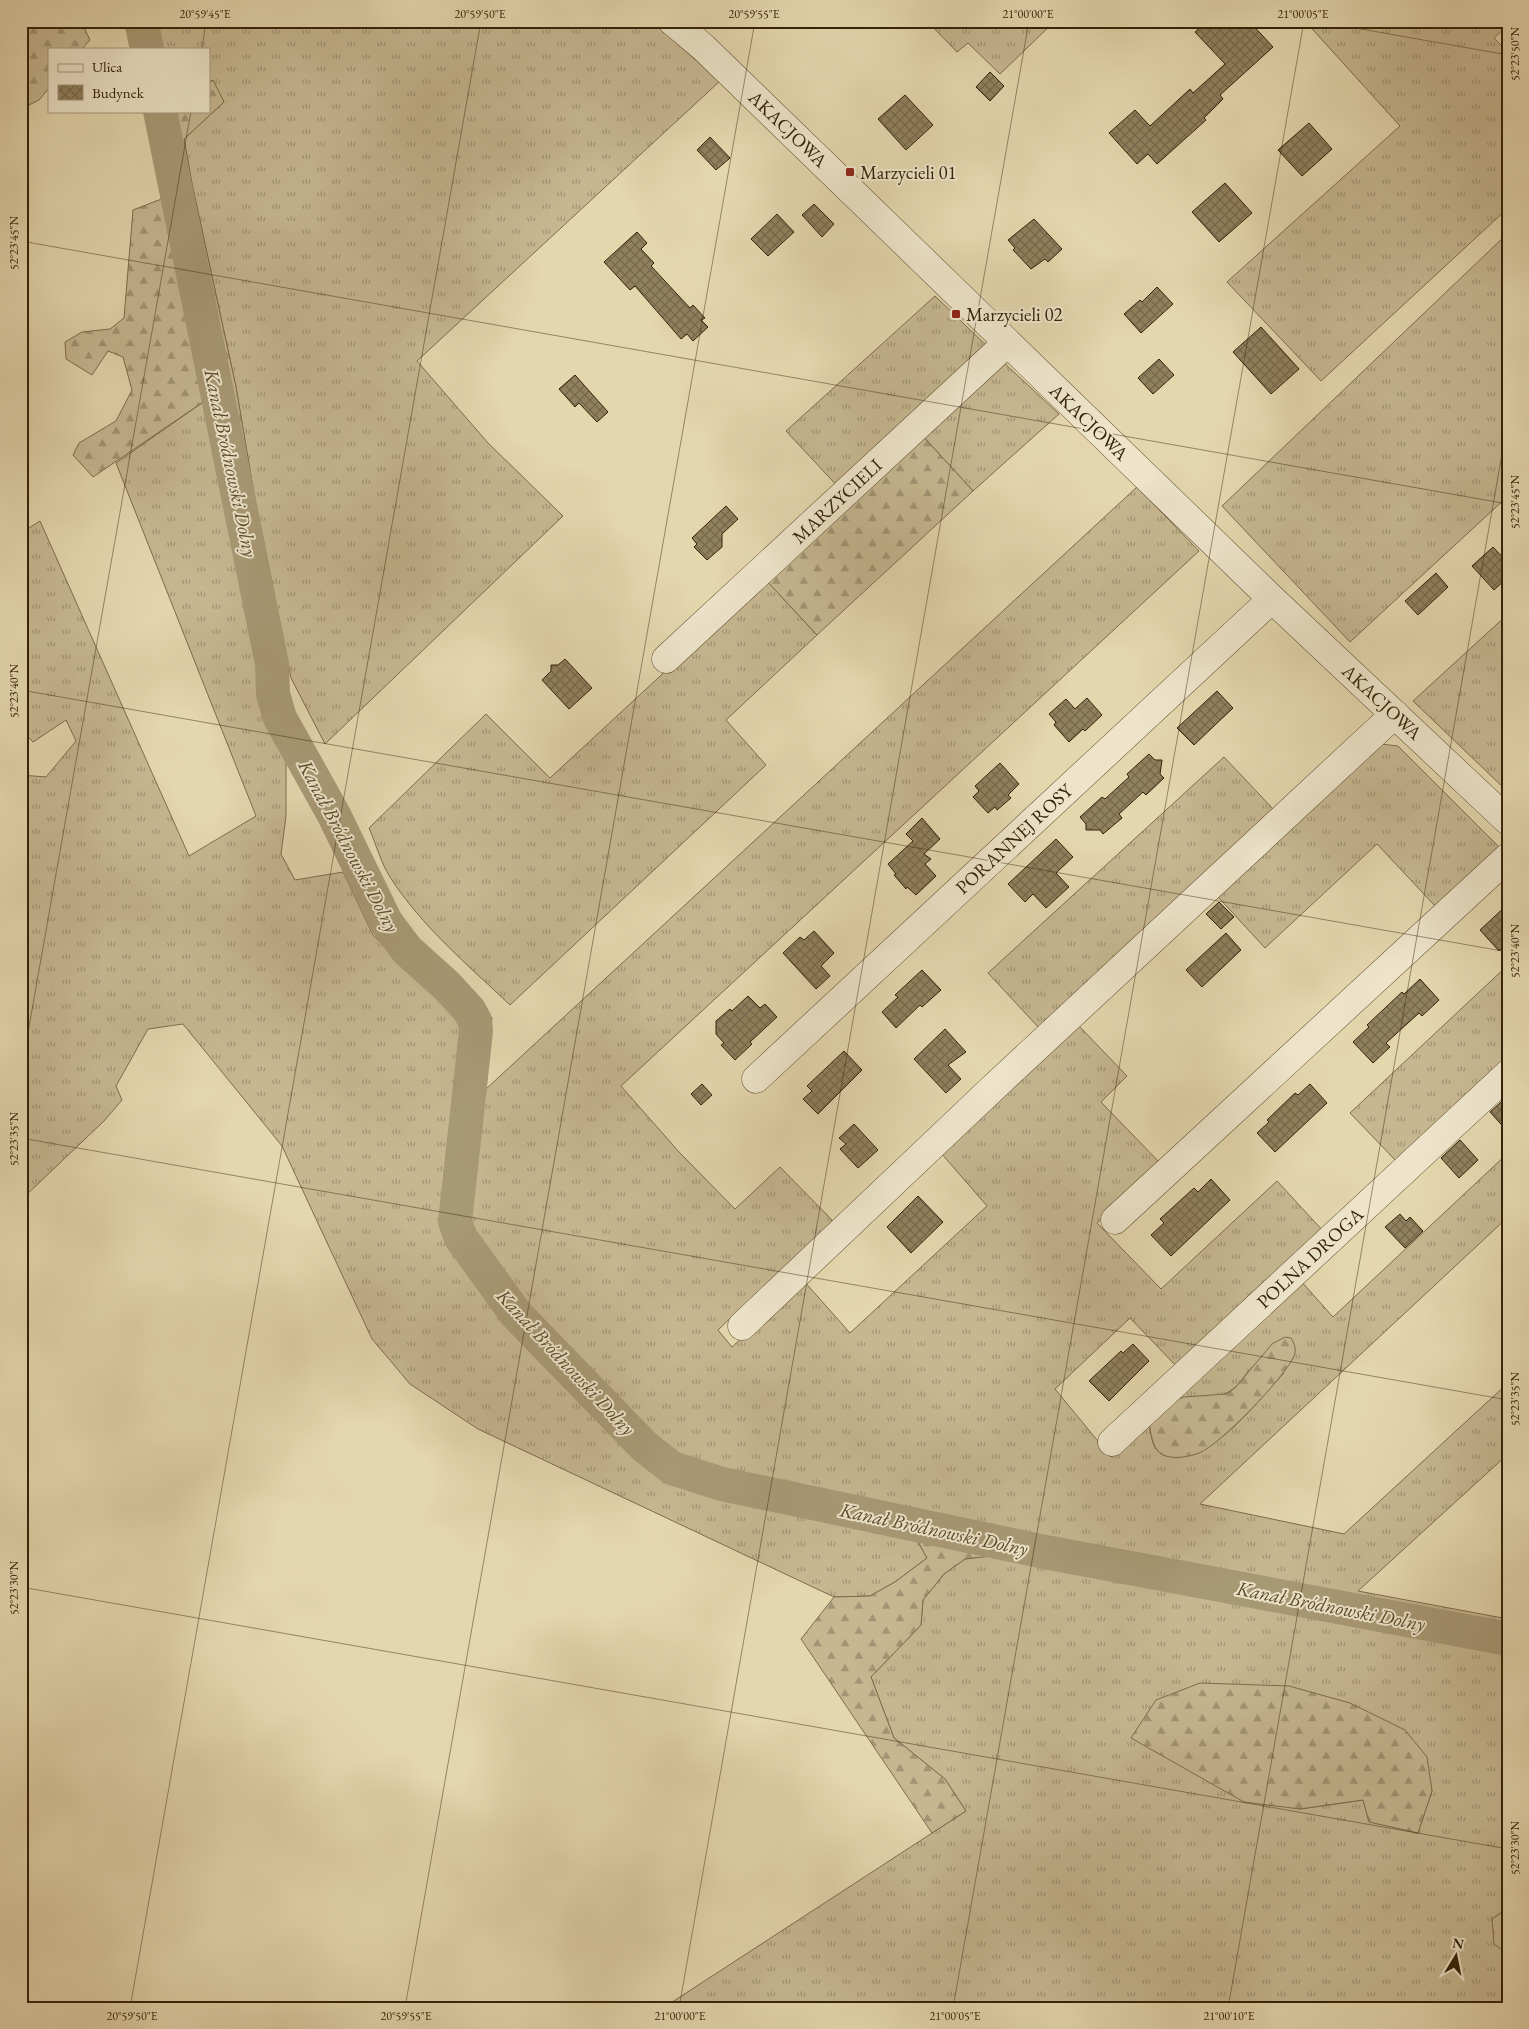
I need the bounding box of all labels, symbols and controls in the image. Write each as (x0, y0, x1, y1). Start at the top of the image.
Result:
text: 20°59'45"E (179, 6, 231, 22)
text: 20°59'50"E (454, 6, 506, 22)
text: 20°59'55"E (728, 6, 780, 22)
text: 21°00'00"E (1002, 6, 1054, 22)
text: 21°00'05"E (1277, 6, 1329, 22)
text: 52°23'50"N (1507, 27, 1523, 81)
legend (48, 48, 210, 112)
text: Ulica (92, 57, 122, 76)
text: Budynek (92, 83, 145, 102)
street label: AKACJOWA (742, 84, 833, 173)
place label: Marzycieli 01 (860, 160, 957, 185)
marker: Marzycieli 01 (844, 166, 856, 178)
text: 52°23'45"N (6, 216, 22, 270)
place label: Marzycieli 02 (966, 302, 1063, 327)
marker: Marzycieli 02 (950, 308, 962, 320)
water label: Kanał Bródnowski Dolny (198, 366, 264, 559)
street label: AKACJOWA (1043, 377, 1134, 466)
street label: MARZYCIELI (787, 453, 888, 549)
text: 52°23'45"N (1507, 475, 1523, 529)
street label: AKACJOWA (1336, 658, 1428, 746)
text: 52°23'40"N (6, 664, 22, 718)
water label: Kanał Bródnowski Dolny (292, 754, 405, 937)
street label: PORANNEJ ROSY (950, 778, 1079, 900)
text: 52°23'40"N (1507, 924, 1523, 978)
text: 52°23'35"N (6, 1112, 22, 1166)
street label: POLNA DROGA (1251, 1201, 1369, 1314)
water label: Kanał Bródnowski Dolny (491, 1282, 641, 1441)
text: 52°23'35"N (1507, 1372, 1523, 1426)
water label: Kanał Bródnowski Dolny (837, 1496, 1030, 1562)
text: 52°23'30"N (6, 1561, 22, 1615)
water label: Kanał Bródnowski Dolny (1234, 1575, 1427, 1637)
text: 52°23'30"N (1507, 1821, 1523, 1875)
north arrow (1432, 1932, 1482, 1982)
text: N (1451, 1933, 1466, 1953)
text: 20°59'50"E (106, 2008, 158, 2024)
text: 20°59'55"E (380, 2008, 432, 2024)
text: 21°00'00"E (654, 2008, 706, 2024)
text: 21°00'05"E (929, 2008, 981, 2024)
text: 21°00'10"E (1203, 2008, 1255, 2024)

